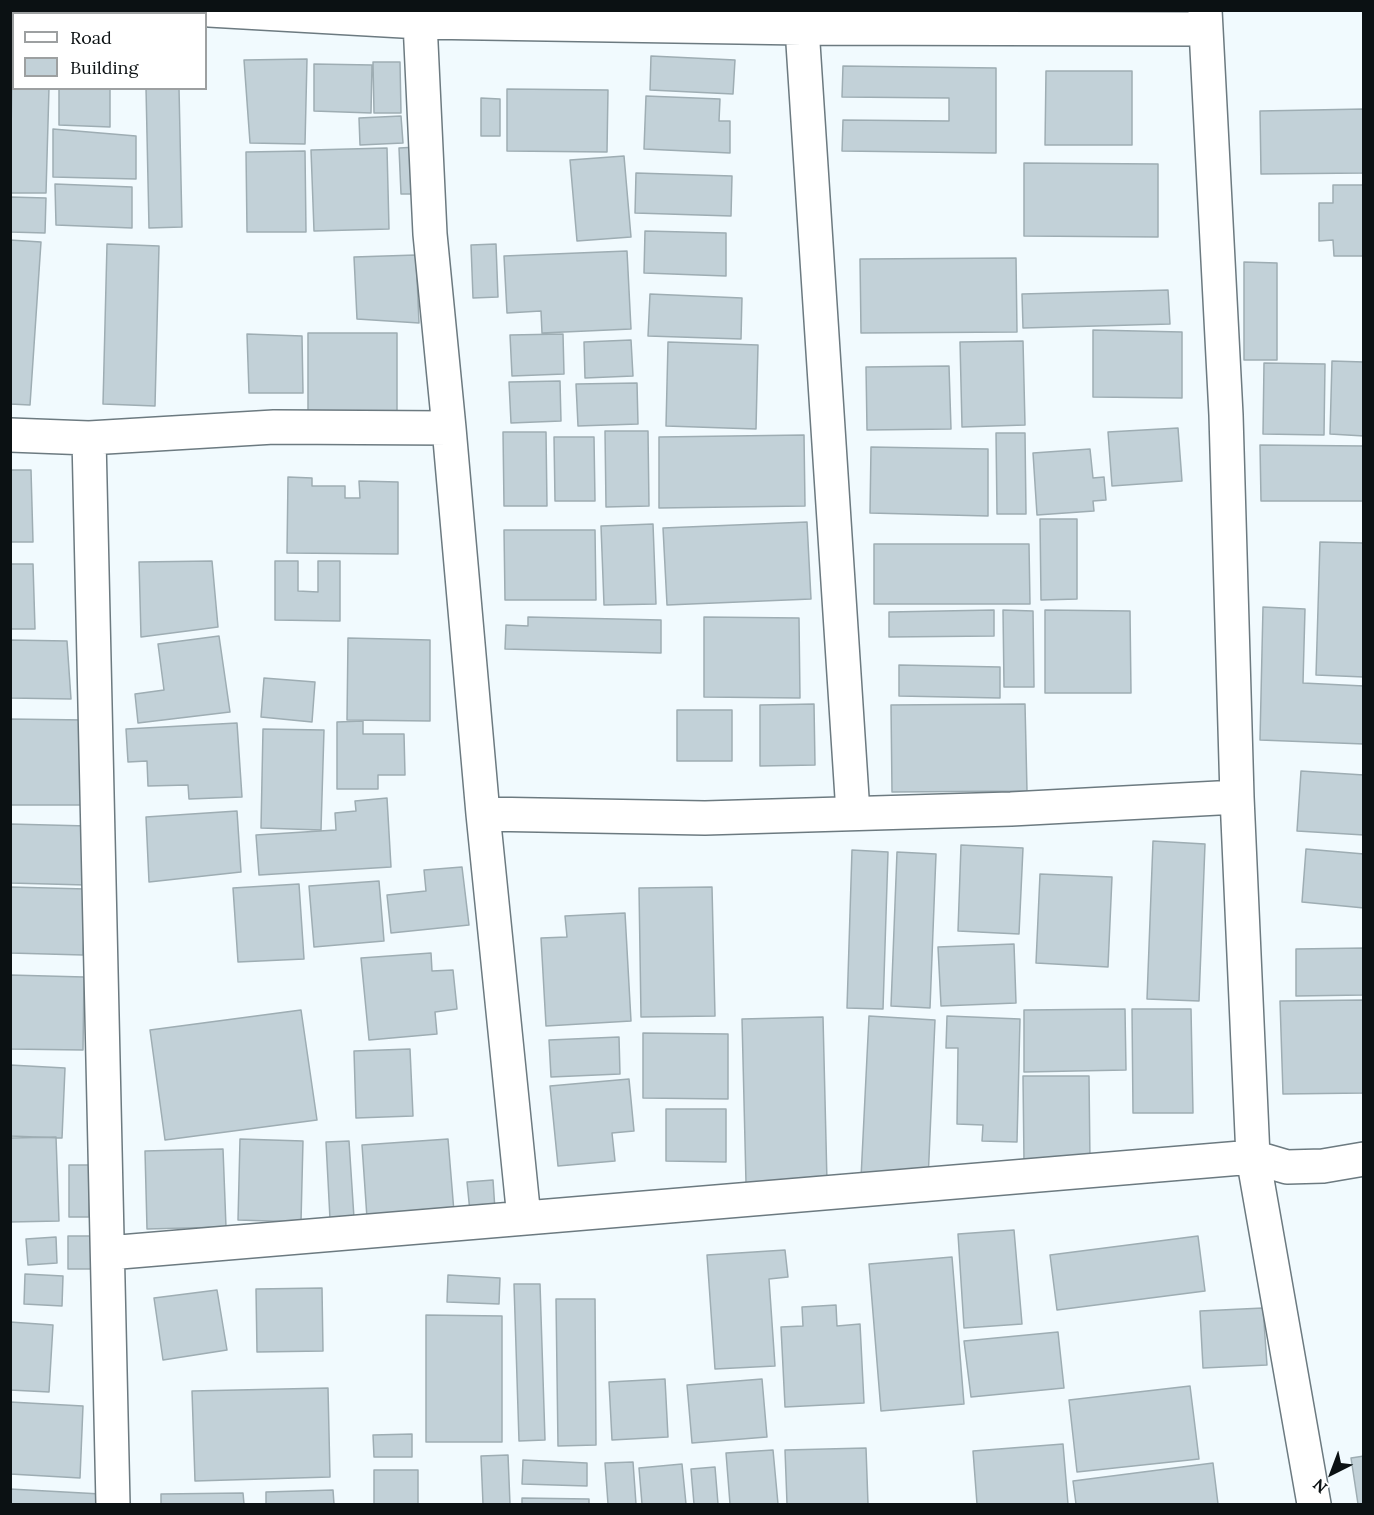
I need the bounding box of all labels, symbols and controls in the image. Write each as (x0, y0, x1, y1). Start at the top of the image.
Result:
legend (12, 12, 207, 90)
text: Road (70, 26, 112, 49)
text: Building (70, 56, 138, 79)
north arrow (1302, 1443, 1362, 1503)
text: N (1309, 1475, 1331, 1498)

